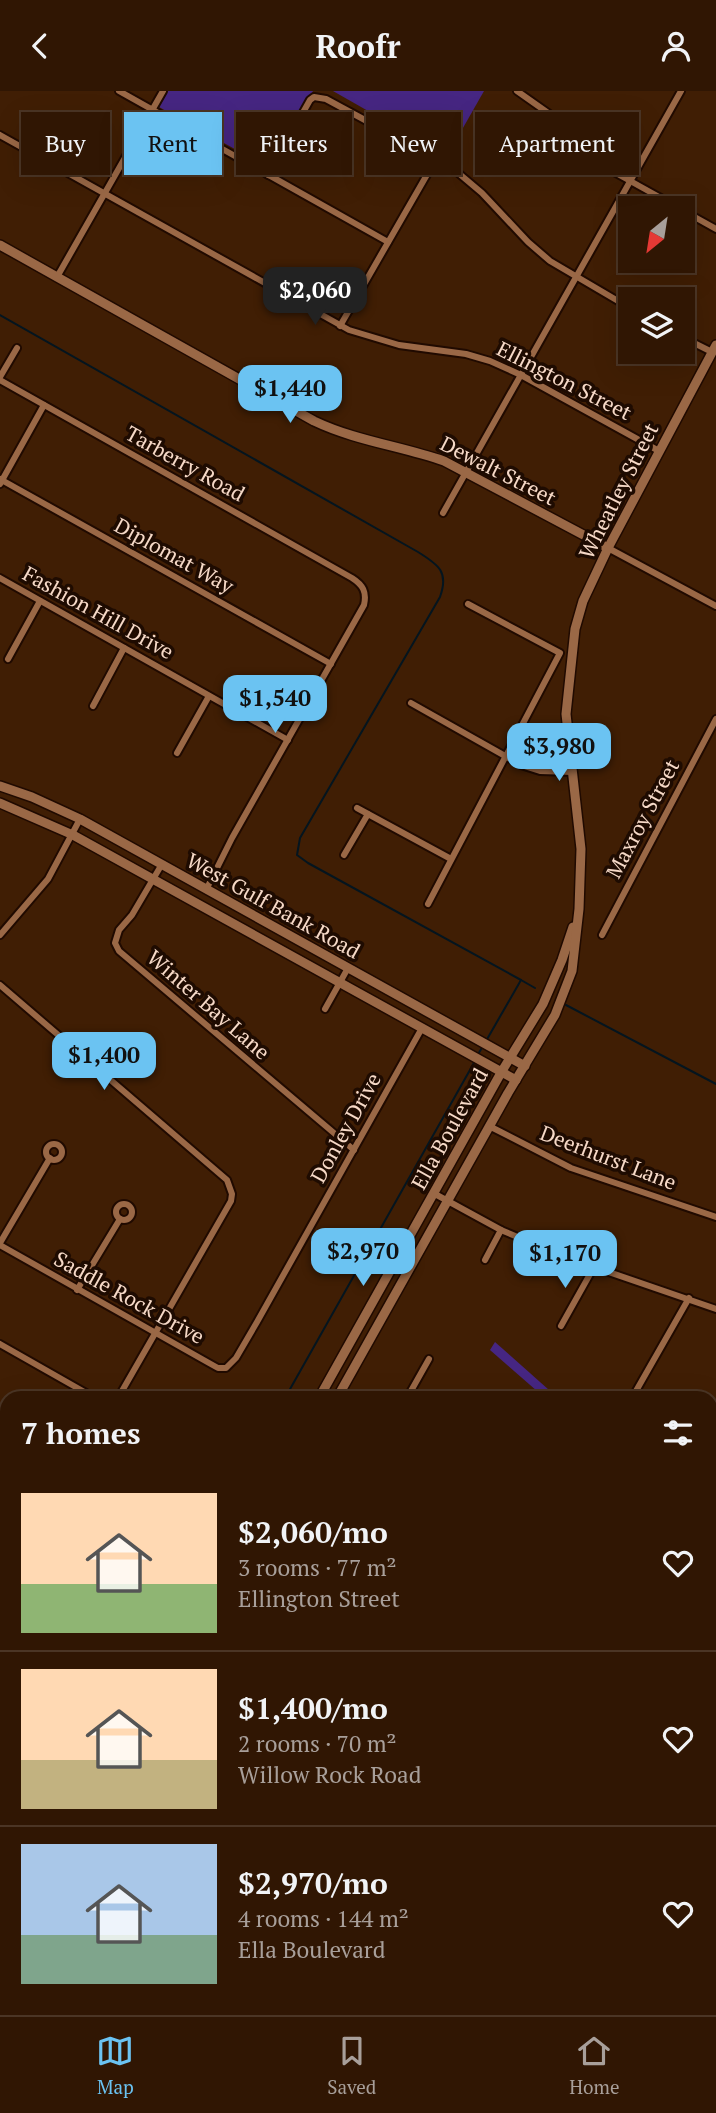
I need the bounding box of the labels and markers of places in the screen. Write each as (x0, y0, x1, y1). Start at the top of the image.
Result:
pin: $2,060 (258, 267, 372, 327)
pin: $1,440 (233, 365, 347, 425)
pin: $1,540 (218, 675, 332, 735)
pin: $3,980 (502, 723, 616, 783)
pin: $1,400 (47, 1033, 161, 1092)
pin: $2,970 (306, 1229, 420, 1288)
pin: $1,170 (508, 1231, 622, 1290)

